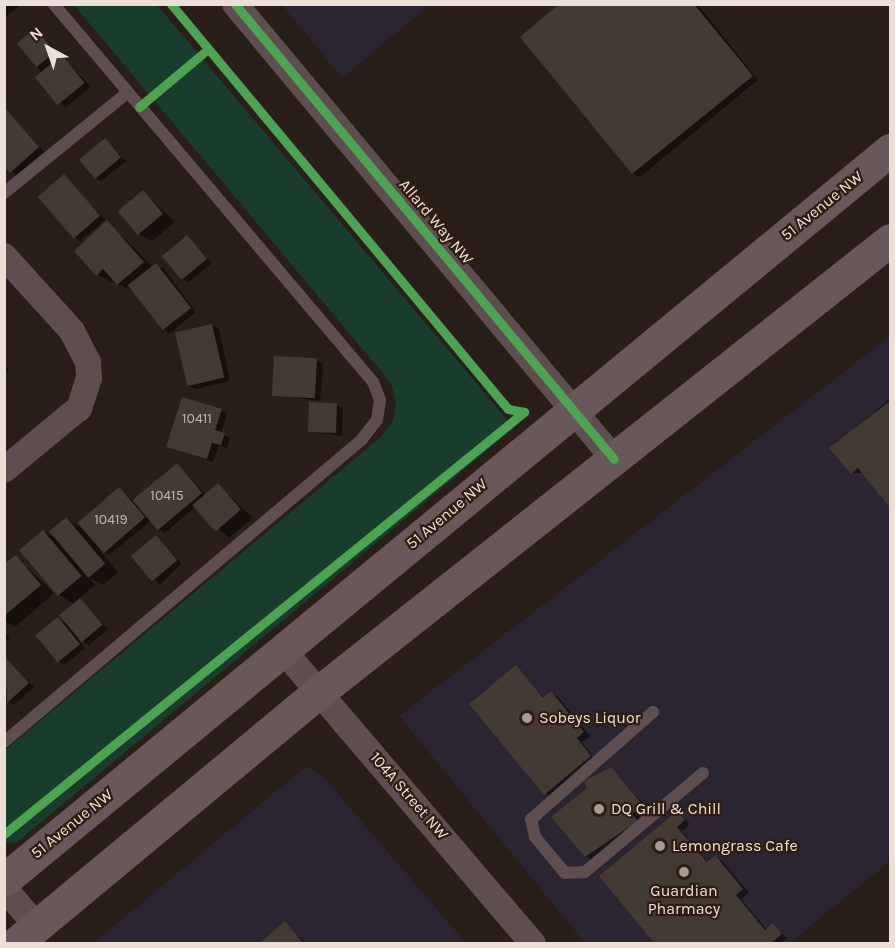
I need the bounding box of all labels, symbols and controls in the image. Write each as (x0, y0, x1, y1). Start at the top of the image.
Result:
north arrow (18, 18, 78, 78)
text: N (26, 23, 47, 45)
street label: 51 Avenue NW (777, 167, 867, 245)
street label: Allard Way NW (395, 176, 477, 268)
house number: 10411 (182, 411, 212, 427)
street label: 51 Avenue NW (403, 475, 491, 553)
house number: 10415 (150, 488, 184, 504)
house number: 10419 (94, 512, 128, 528)
place label: Sobeys Liquor (539, 708, 641, 728)
marker: Sobeys Liquor (520, 711, 534, 725)
street label: 104A Street NW (366, 748, 452, 844)
street label: 51 Avenue NW (27, 785, 117, 863)
place label: DQ Grill & Chill (611, 799, 721, 819)
marker: DQ Grill & Chill (592, 802, 606, 816)
place label: Lemongrass Cafe (672, 836, 798, 856)
marker: Lemongrass Cafe (653, 839, 667, 853)
marker: Guardian Pharmacy (677, 865, 691, 879)
place label: Guardian Pharmacy (648, 881, 720, 919)

